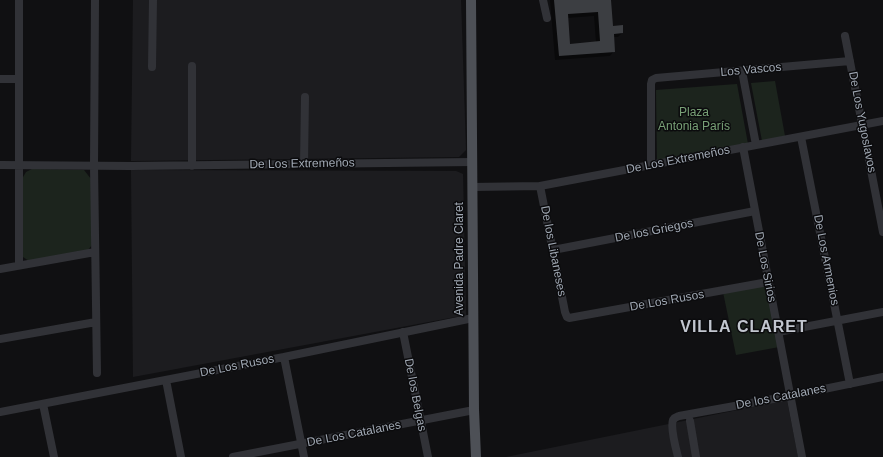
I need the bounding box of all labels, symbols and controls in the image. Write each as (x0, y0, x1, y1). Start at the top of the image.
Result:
street label: Los Vascos (720, 60, 782, 80)
street label: De Los Yugoslavos (845, 70, 879, 174)
park label: Plaza Antonia París (658, 106, 730, 134)
street label: De Los Extremeños (625, 143, 731, 177)
street label: De Los Extremeños (249, 156, 355, 172)
street label: Avenida Padre Claret (453, 202, 467, 316)
street label: De los Libaneses (537, 204, 569, 298)
street label: De Los Armenios (810, 213, 842, 307)
street label: De los Griegos (614, 216, 694, 246)
street label: De Los Sirios (751, 231, 779, 303)
street label: De Los Rusos (629, 287, 705, 315)
district label: VILLA CLARET (680, 318, 808, 338)
street label: De Los Rusos (199, 352, 275, 380)
street label: De los Belgas (401, 357, 429, 433)
street label: De los Catalanes (735, 381, 827, 413)
street label: De Los Catalanes (306, 418, 402, 450)

